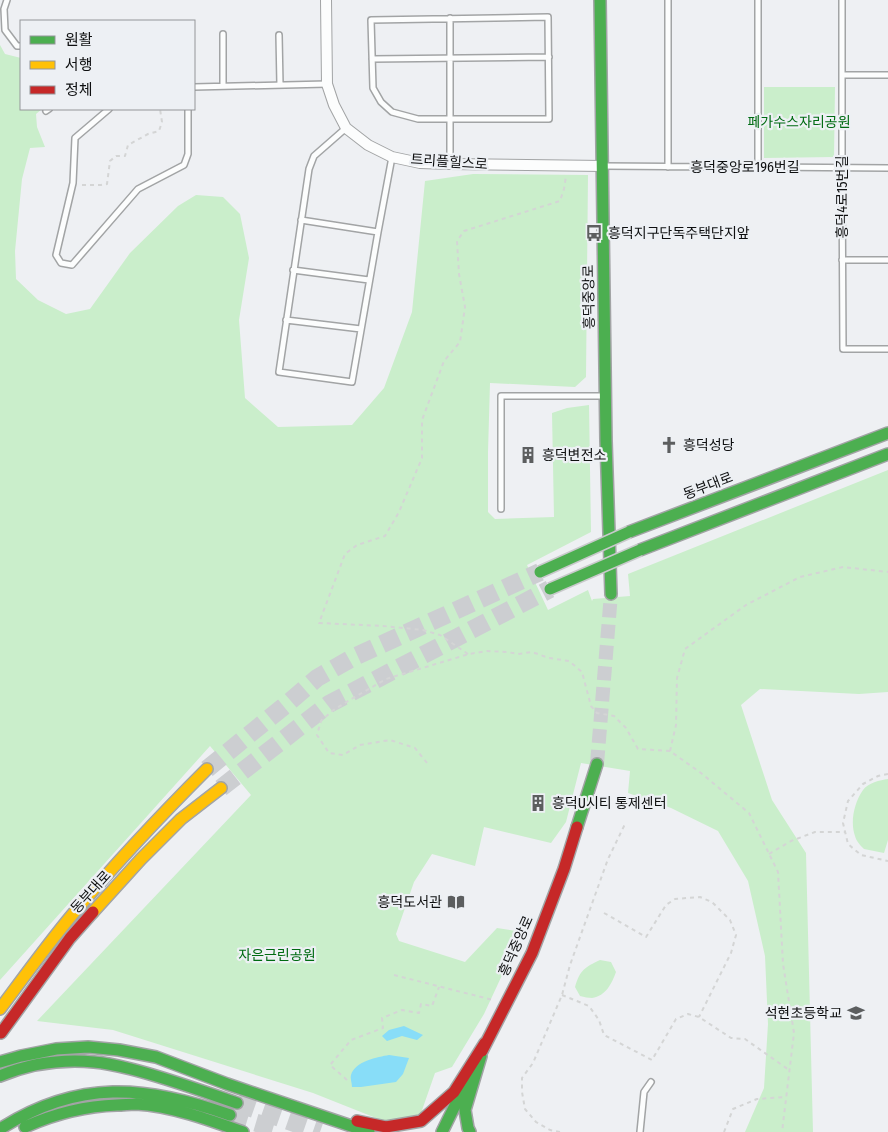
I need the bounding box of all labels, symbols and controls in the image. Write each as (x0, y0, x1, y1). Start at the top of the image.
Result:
legend (20, 20, 195, 110)
text: 원활 (65, 31, 93, 49)
text: 서행 (65, 56, 93, 74)
text: 정체 (65, 81, 93, 99)
park label: 페가수스자리공원 (747, 114, 851, 131)
street label: 트리플힐스로 (410, 151, 488, 173)
street label: 흥덕4로15번길 (834, 155, 851, 239)
street label: 흥덕중앙로196번길 (690, 159, 800, 176)
bus stop icon: 흥덕지구단독주택단지앞 (584, 223, 604, 243)
place label: 흥덕지구단독주택단지앞 (608, 225, 750, 242)
street label: 흥덕중앙로 (580, 265, 598, 329)
church icon: 흥덕성당 (659, 435, 679, 455)
place label: 흥덕성당 (683, 437, 735, 454)
building icon: 흥덕변전소 (518, 445, 538, 465)
place label: 흥덕변전소 (542, 447, 607, 464)
street label: 동부대로 (681, 469, 735, 503)
building icon: 흥덕U시티 통제센터 (528, 793, 548, 813)
place label: 흥덕U시티 통제센터 (552, 795, 667, 812)
street label: 동부대로 (67, 867, 115, 917)
library icon: 흥덕도서관 (446, 892, 466, 912)
place label: 흥덕도서관 (378, 894, 442, 911)
street label: 흥덕중앙로 (495, 913, 537, 979)
park label: 자은근린공원 (238, 947, 316, 964)
school or university icon: 석현초등학교 (846, 1003, 866, 1023)
place label: 석현초등학교 (765, 1005, 842, 1022)

